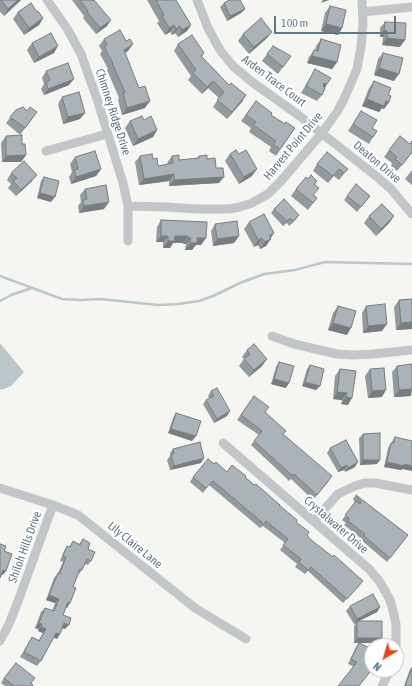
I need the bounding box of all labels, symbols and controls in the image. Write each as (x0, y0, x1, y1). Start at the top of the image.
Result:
scale bar (276, 8, 398, 34)
text: 100 m (281, 16, 308, 30)
street label: Arden Trace Court (239, 52, 309, 110)
street label: Chimney Ridge Drive (92, 67, 134, 157)
street label: Harvest Point Drive (260, 109, 326, 183)
street label: Deaton Drive (350, 138, 404, 186)
street label: Crystalwater Drive (301, 493, 371, 557)
street label: Shiloh Hills Drive (5, 509, 45, 585)
street label: Lily Claire Lane (105, 519, 165, 571)
north arrow (364, 638, 404, 678)
text: N (371, 660, 383, 673)

